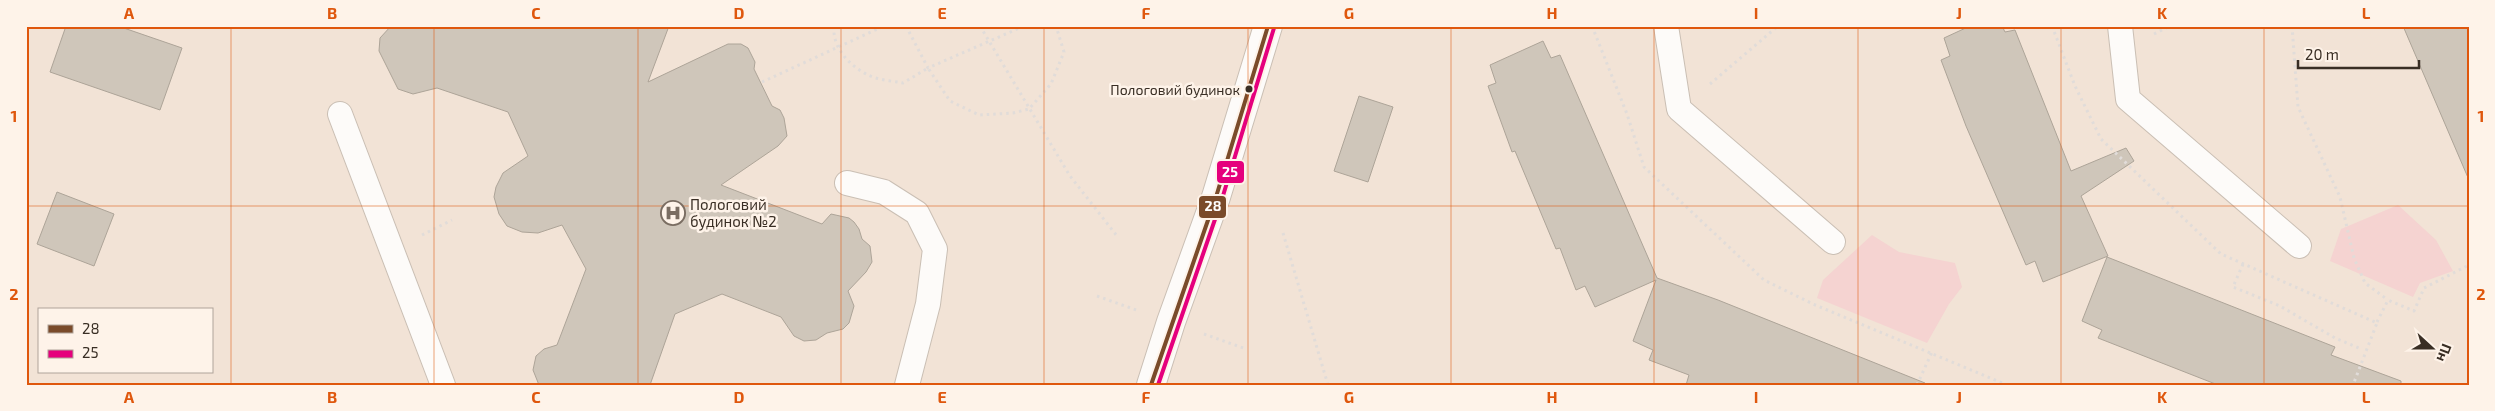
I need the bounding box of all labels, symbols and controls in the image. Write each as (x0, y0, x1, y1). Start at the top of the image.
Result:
text: A (124, 3, 135, 22)
text: B (327, 3, 337, 22)
text: C (531, 3, 541, 22)
text: D (734, 3, 745, 22)
text: E (937, 3, 947, 22)
text: F (1142, 3, 1151, 22)
text: G (1344, 3, 1354, 22)
text: H (1546, 3, 1558, 22)
text: I (1754, 3, 1758, 22)
text: J (1956, 3, 1962, 22)
text: K (2157, 3, 2168, 22)
text: L (2362, 3, 2371, 22)
scale bar (2298, 38, 2419, 70)
text: 20 m (2305, 45, 2339, 63)
place label: Пологовий будинок (1110, 81, 1240, 98)
marker: Пологовий будинок (1244, 84, 1254, 94)
text: 1 (11, 106, 17, 125)
text: 1 (2478, 106, 2484, 125)
line badge: 25 (1216, 160, 1245, 184)
text: 25 (1222, 163, 1238, 180)
place label: Пологовий будинок №2 (690, 195, 777, 231)
line badge: 28 (1198, 195, 1227, 219)
text: 28 (1205, 197, 1221, 214)
hospital icon: Пологовий будинок №2 (660, 200, 686, 226)
text: 2 (9, 284, 19, 303)
text: 2 (2476, 284, 2486, 303)
legend (38, 308, 212, 374)
text: 28 (82, 319, 100, 337)
north arrow (2408, 324, 2458, 374)
text: Пн (2433, 341, 2456, 364)
text: 25 (82, 343, 98, 361)
text: A (124, 387, 135, 406)
text: B (327, 387, 337, 406)
text: C (531, 387, 541, 406)
text: D (734, 387, 745, 406)
text: E (937, 387, 947, 406)
text: F (1142, 387, 1151, 406)
text: G (1344, 387, 1354, 406)
text: H (1546, 387, 1558, 406)
text: I (1754, 387, 1758, 406)
text: J (1956, 387, 1962, 406)
text: K (2157, 387, 2168, 406)
text: L (2362, 387, 2371, 406)

